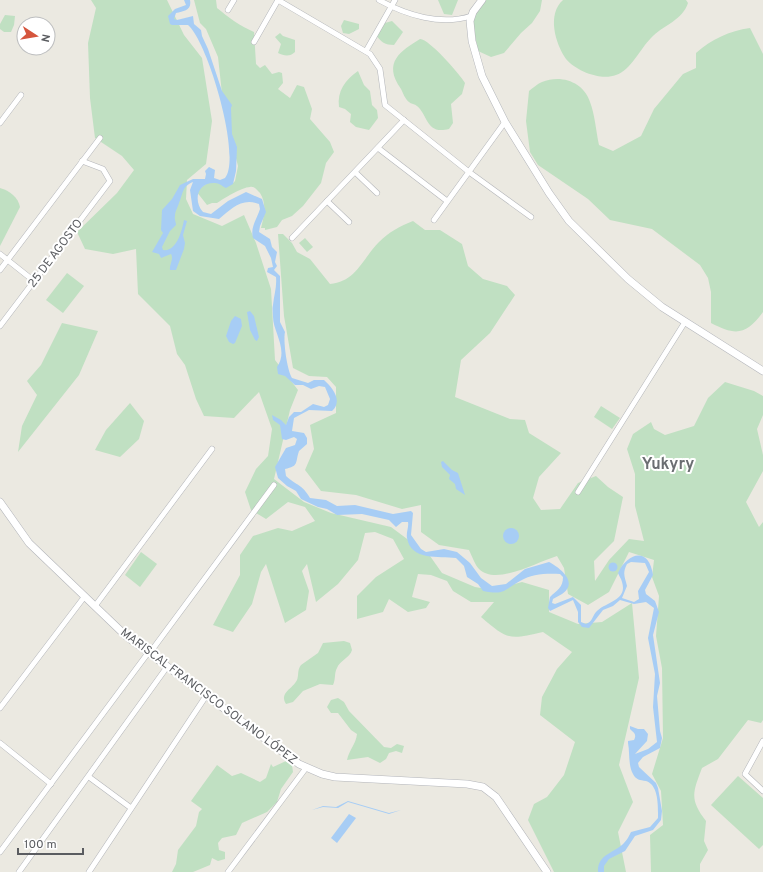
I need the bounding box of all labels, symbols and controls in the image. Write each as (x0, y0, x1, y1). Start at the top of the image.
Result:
north arrow (16, 16, 56, 56)
text: N (37, 33, 52, 43)
street label: 25 DE AGOSTO (25, 216, 87, 291)
district label: Yukyry (642, 455, 694, 475)
street label: MARISCAL FRANCISCO SOLANO LÓPEZ (117, 625, 300, 769)
scale bar (18, 830, 83, 856)
text: 100 m (24, 837, 57, 853)

